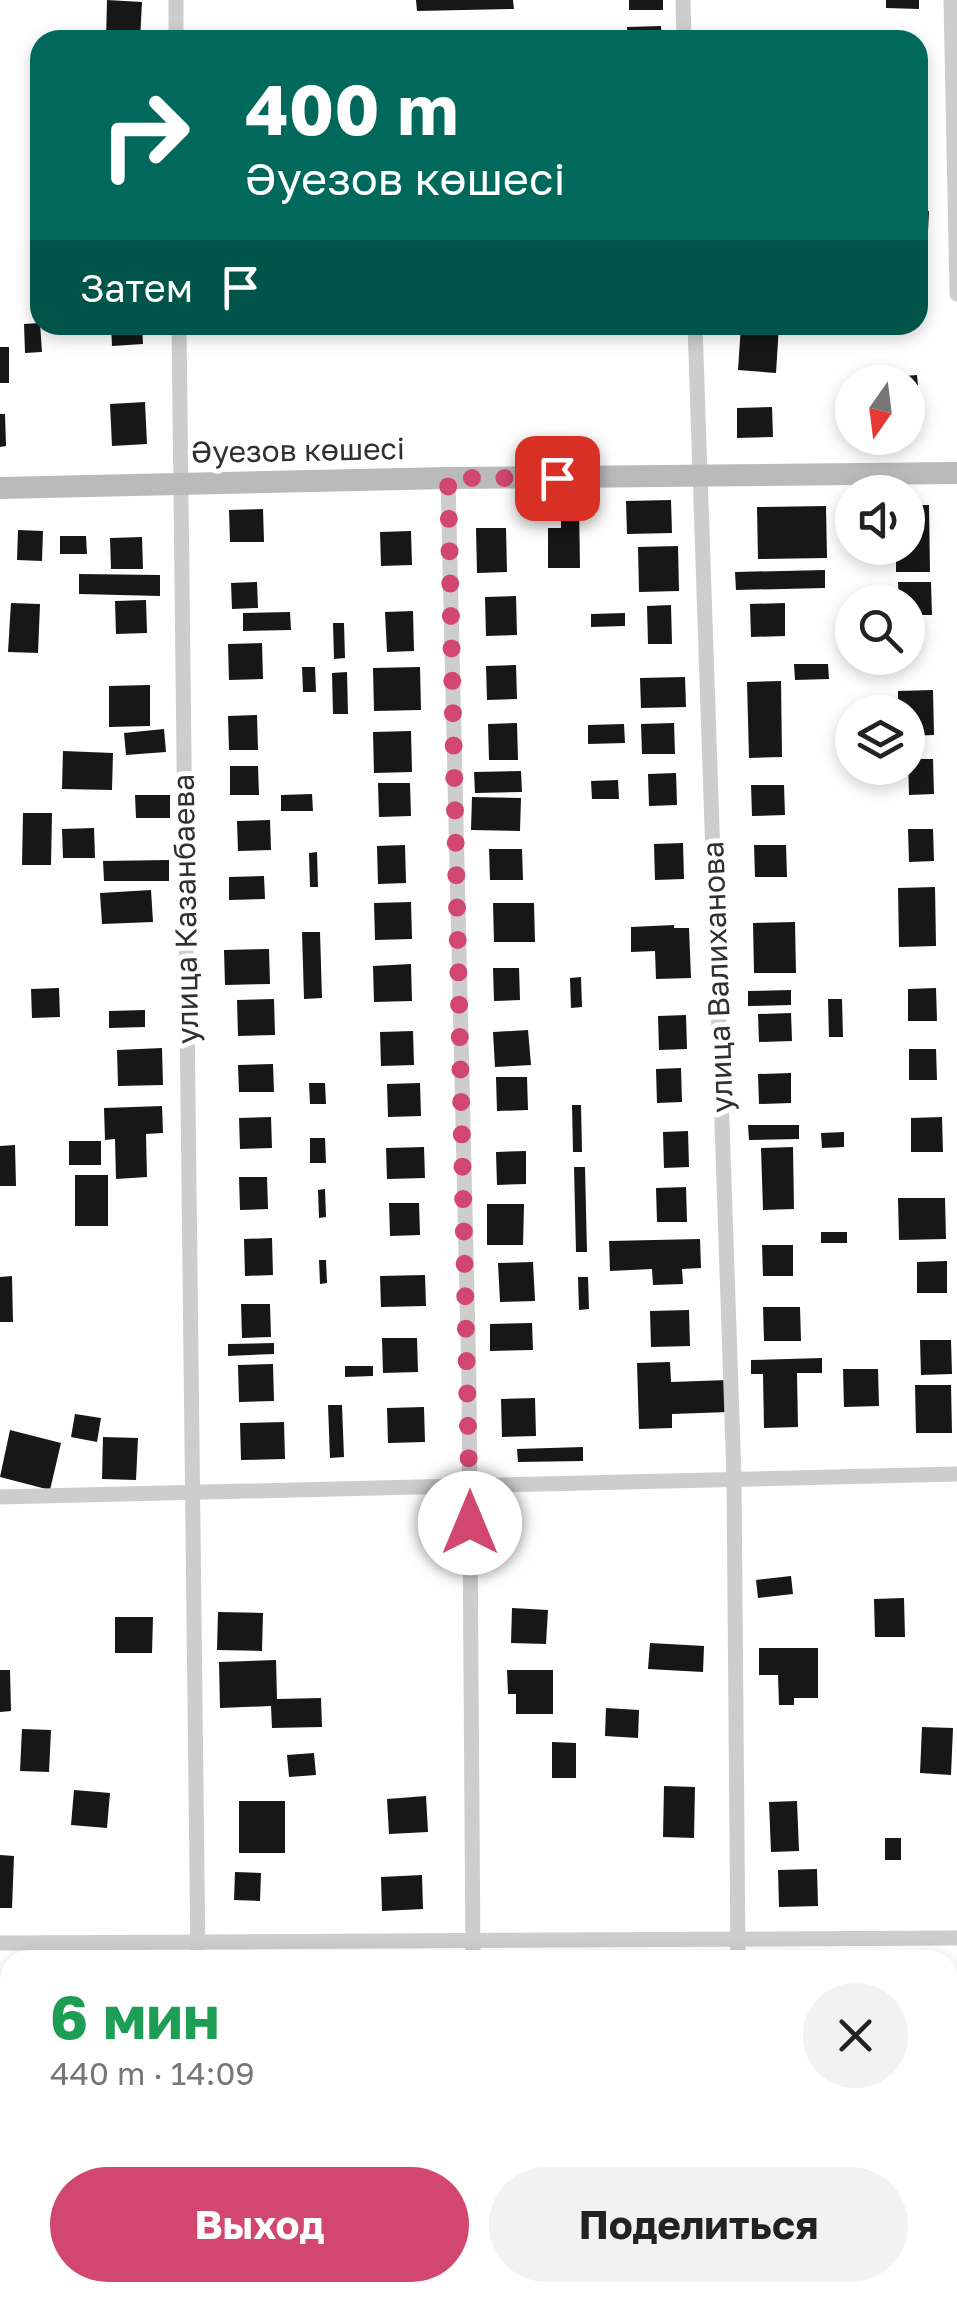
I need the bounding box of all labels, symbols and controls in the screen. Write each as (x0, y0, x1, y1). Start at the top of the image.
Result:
text: 400 m (245, 66, 459, 150)
icon: right (80, 70, 210, 200)
text: Әуезов көшесі (245, 151, 566, 205)
icon: arrive (213, 260, 268, 315)
text: Затем (80, 265, 193, 310)
north arrow (835, 365, 925, 455)
map controls (835, 365, 925, 785)
street label: Әуезов көшесі (191, 430, 405, 470)
pin (515, 436, 600, 521)
icon: arrive (530, 451, 585, 506)
button: sound (835, 475, 925, 565)
button: search (835, 585, 925, 675)
button: layers (835, 695, 925, 785)
street label: улица Казанбаева (165, 774, 205, 1044)
street label: улица Валиханова (694, 841, 740, 1113)
position arrow (418, 1471, 522, 1575)
text: 6 мин (50, 1980, 220, 2052)
button: close (803, 1983, 908, 2088)
text: 440 m · 14:09 (50, 2054, 255, 2092)
button: Выход (50, 2167, 469, 2282)
button: Поделиться (489, 2167, 908, 2282)

